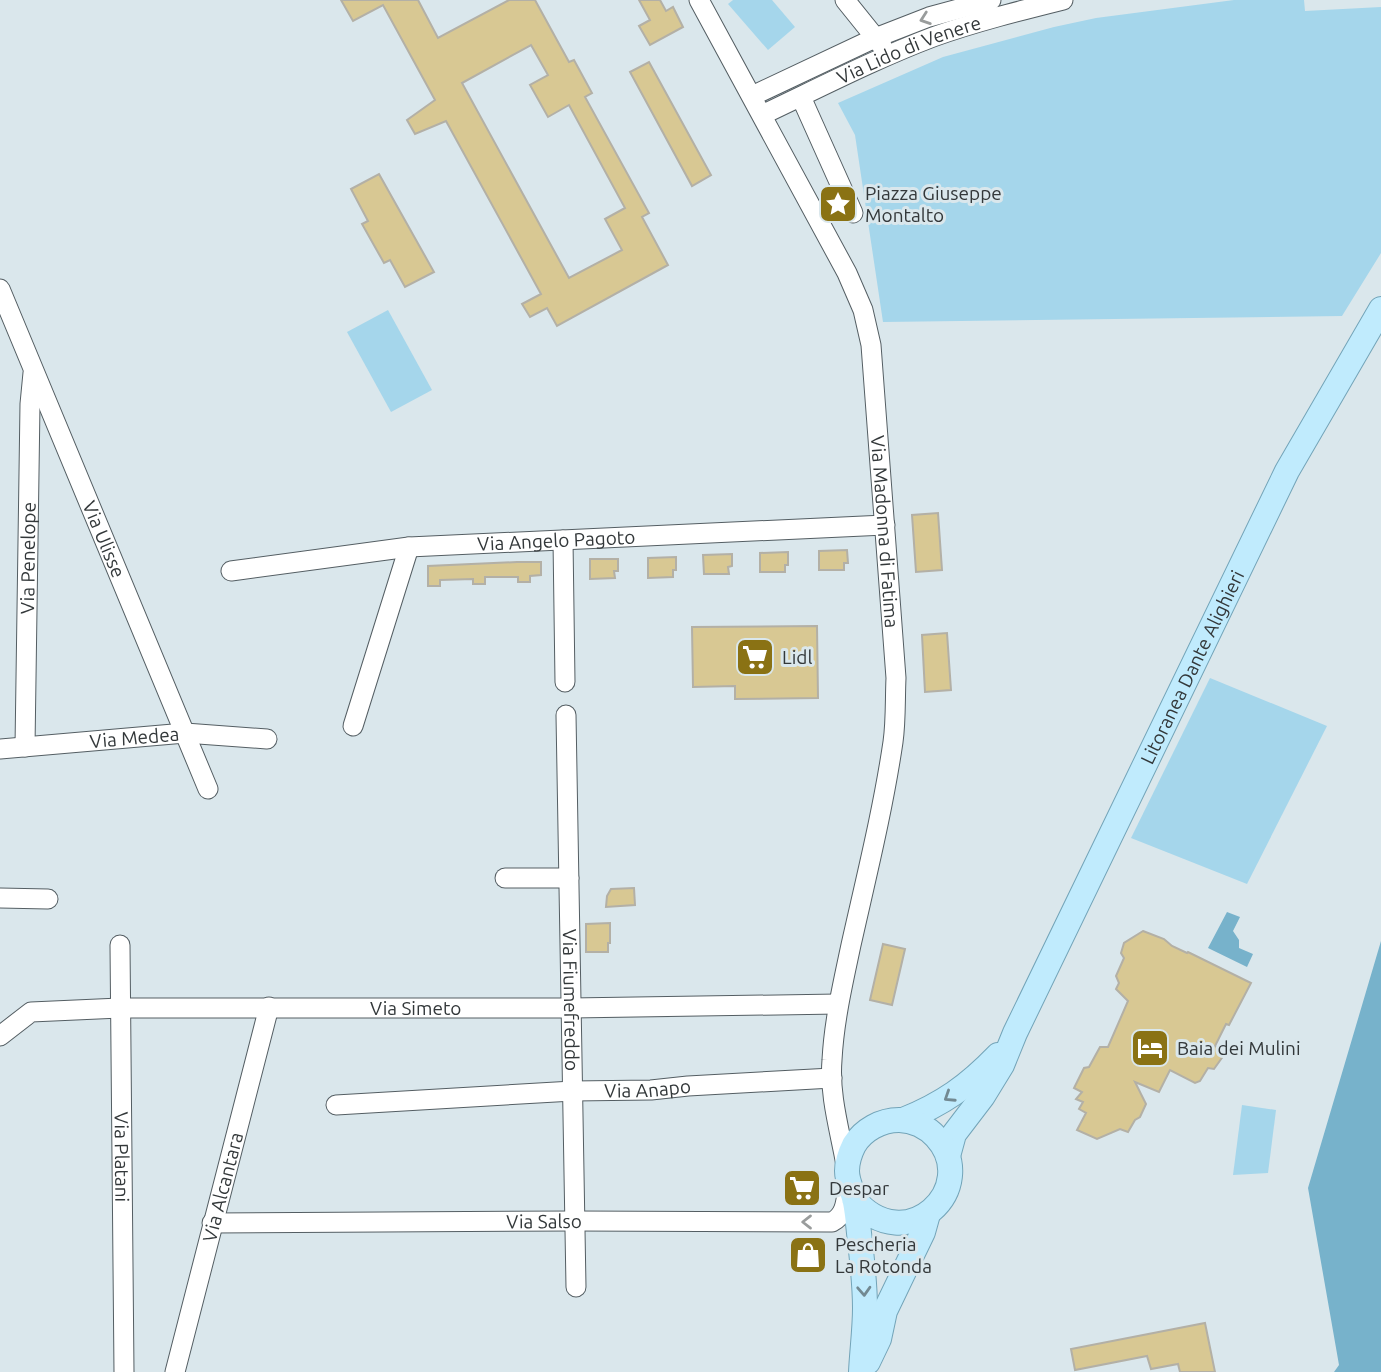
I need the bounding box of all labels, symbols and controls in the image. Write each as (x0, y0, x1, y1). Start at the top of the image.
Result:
street label: Via Lido di Venere (833, 11, 983, 88)
one-way arrow (920, 11, 932, 25)
place label: Piazza Giuseppe Montalto (865, 182, 1002, 226)
place icon: Piazza Giuseppe Montalto (817, 183, 859, 225)
street label: Via Madonna di Fatima (867, 435, 903, 629)
street label: Via Ulisse (78, 498, 130, 581)
street label: Via Penelope (16, 502, 40, 614)
street label: Via Angelo Pagoto (477, 526, 636, 555)
street label: Litoranea Dante Alighieri (1136, 567, 1248, 767)
supermarket icon: Lidl (734, 636, 776, 678)
place label: Lidl (782, 646, 812, 668)
street label: Via Medea (89, 723, 180, 752)
street label: Via Fiumefreddo (559, 929, 583, 1071)
street label: Via Simeto (370, 997, 461, 1019)
hotel icon: Baia dei Mulini (1129, 1027, 1171, 1069)
place label: Baia dei Mulini (1177, 1037, 1301, 1059)
street label: Via Anapo (604, 1075, 692, 1102)
one-way arrow (944, 1089, 957, 1101)
street label: Via Platani (111, 1112, 133, 1202)
street label: Via Alcantara (198, 1130, 247, 1244)
supermarket icon: Despar (781, 1167, 823, 1209)
place label: Despar (829, 1177, 889, 1199)
street label: Via Salso (506, 1210, 582, 1232)
one-way arrow (801, 1214, 812, 1230)
place label: Pescheria La Rotonda (835, 1233, 932, 1277)
shop icon: Pescheria La Rotonda (787, 1234, 829, 1276)
one-way arrow (857, 1286, 872, 1297)

